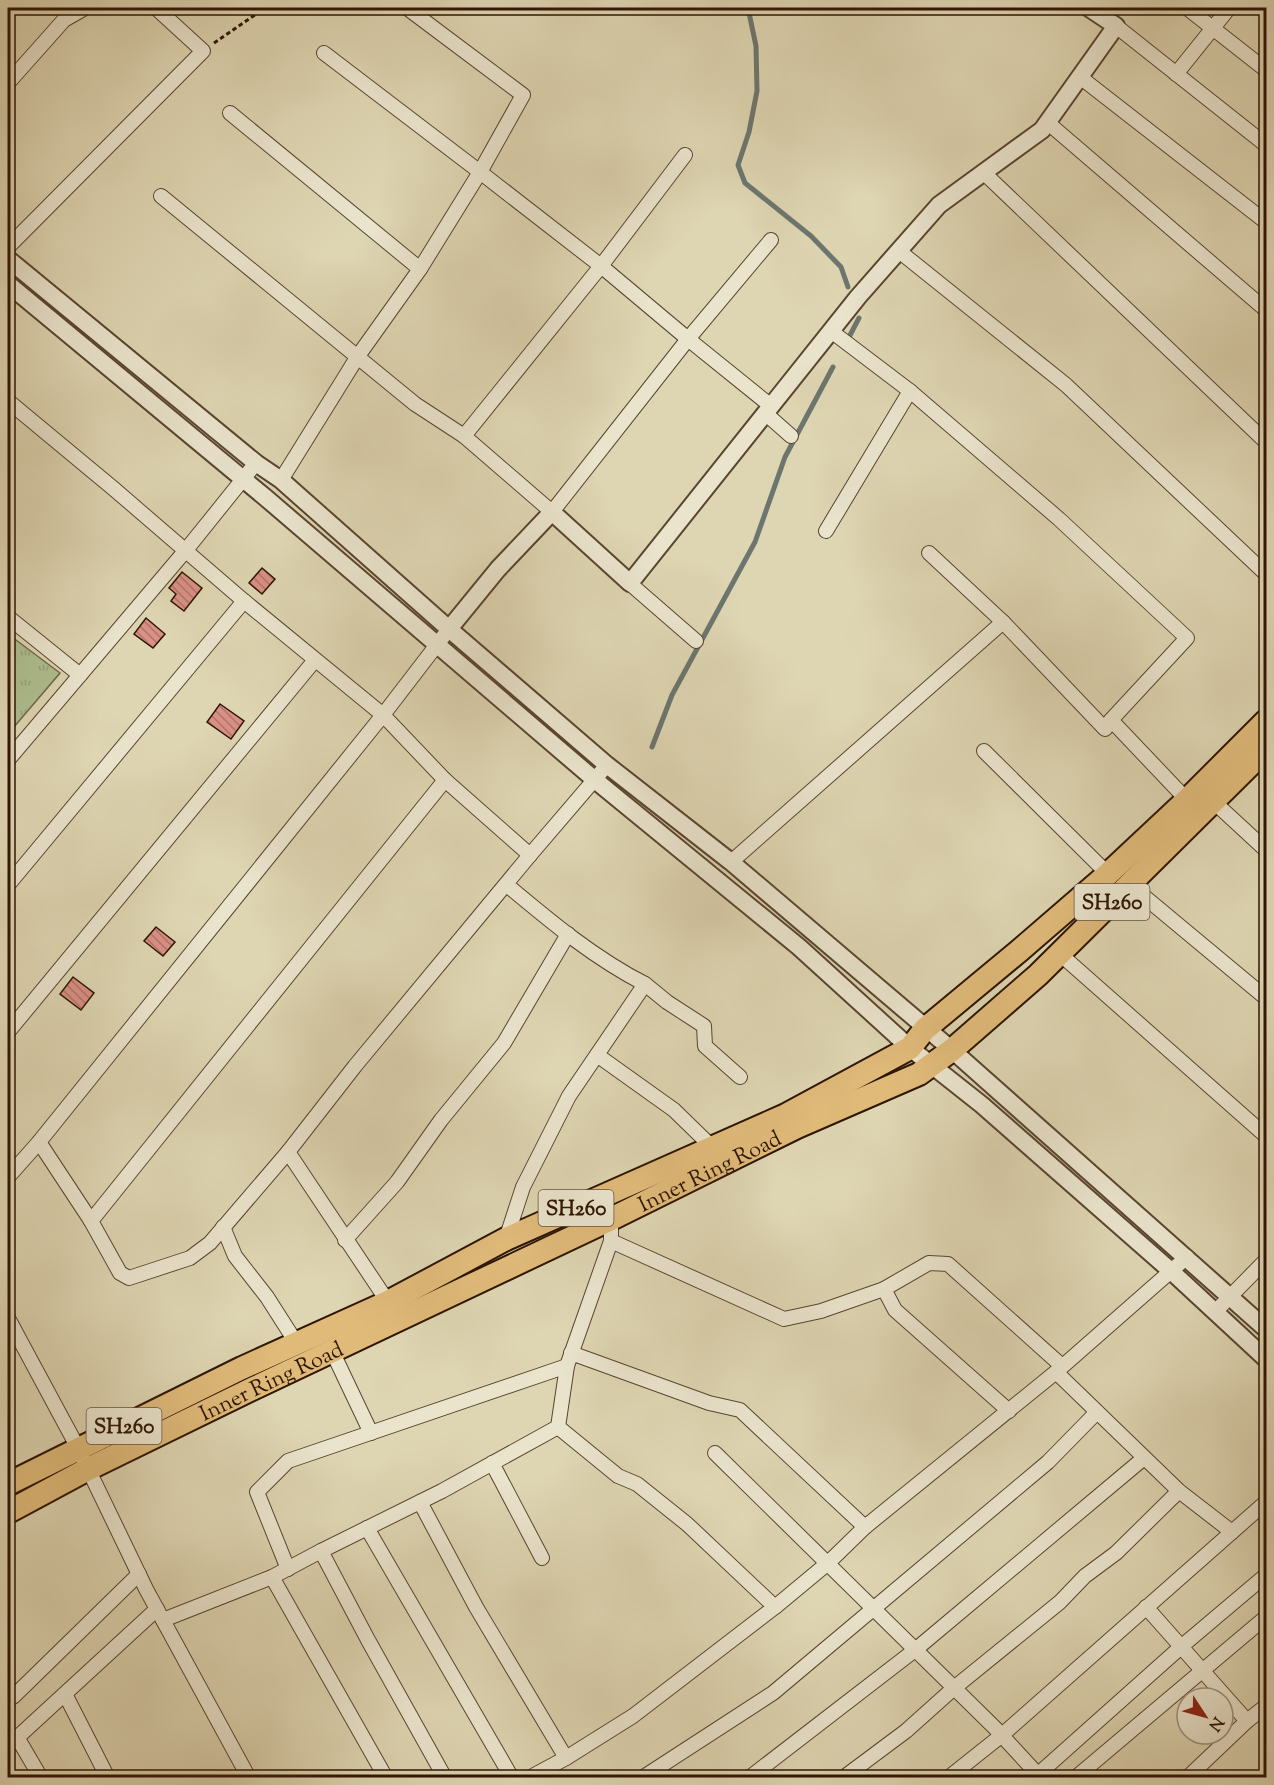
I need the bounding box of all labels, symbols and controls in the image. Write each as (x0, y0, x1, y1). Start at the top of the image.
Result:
road number: SH260 (1074, 884, 1150, 920)
street label: Inner Ring Road (633, 1124, 787, 1222)
road number: SH260 (538, 1190, 614, 1226)
street label: Inner Ring Road (195, 1335, 349, 1431)
road number: SH260 (86, 1408, 162, 1444)
north arrow (1175, 1686, 1235, 1746)
text: N (1202, 1711, 1228, 1735)

